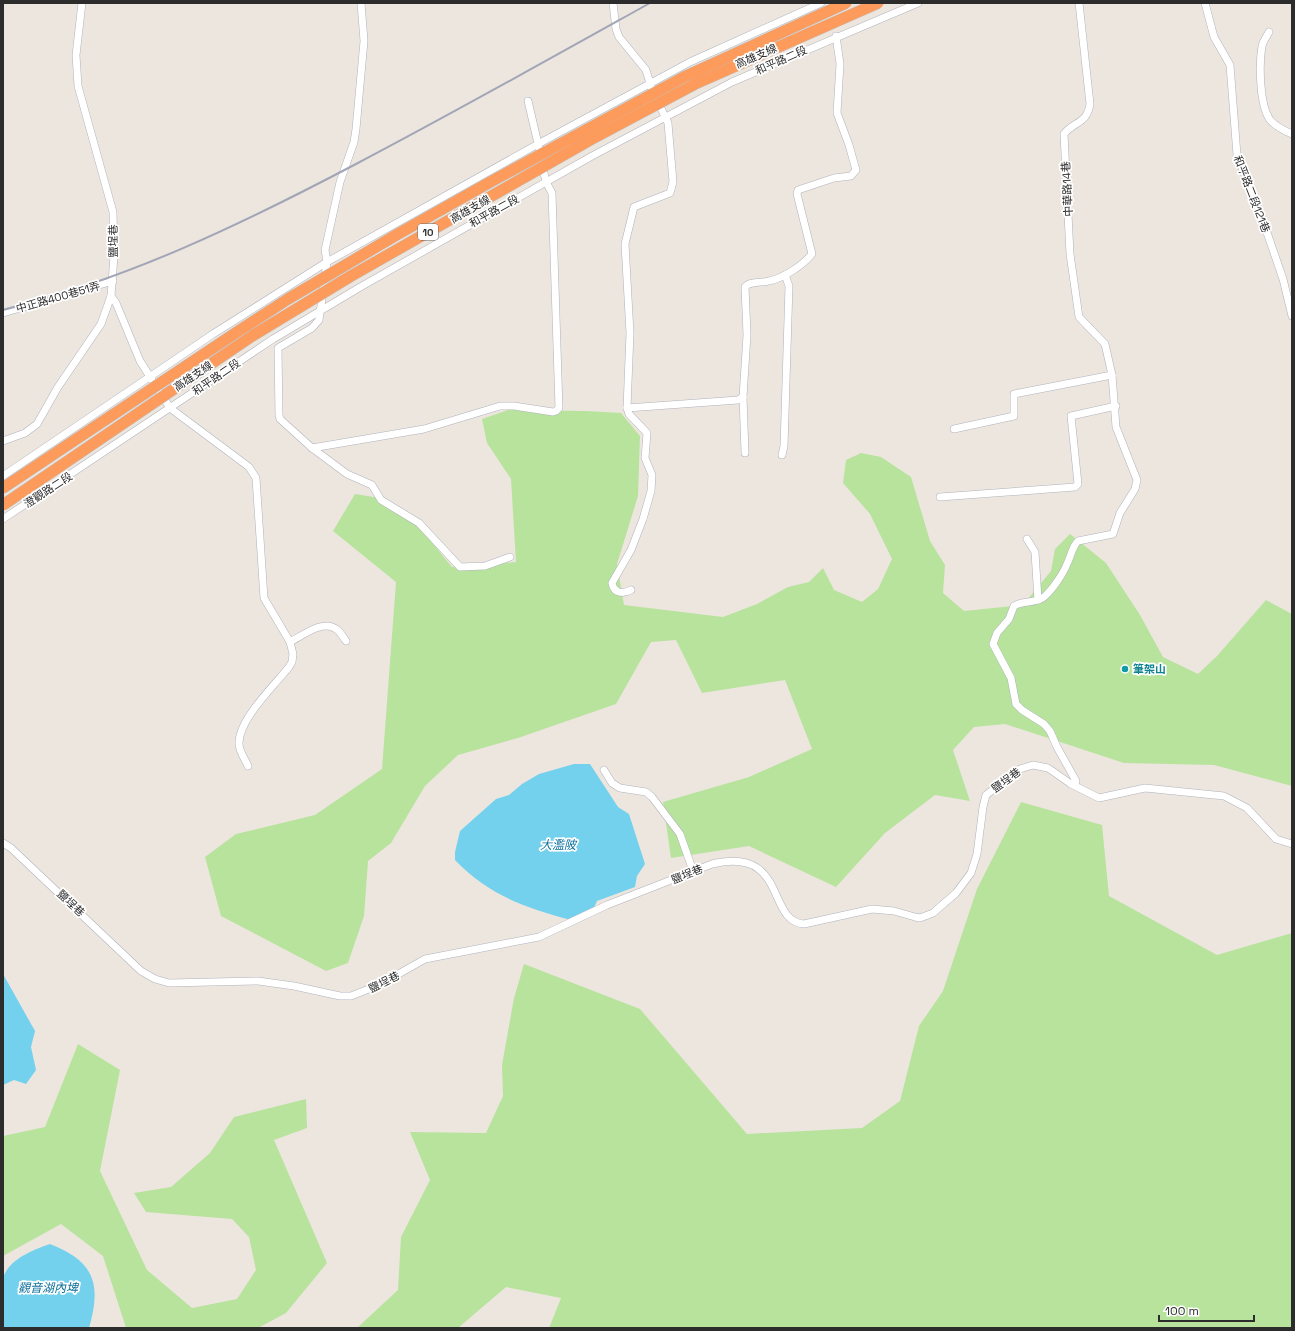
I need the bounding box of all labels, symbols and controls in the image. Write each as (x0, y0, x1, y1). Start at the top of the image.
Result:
street label: 高雄支線 (733, 41, 779, 71)
street label: 和平路二段 (753, 42, 809, 78)
street label: 和平路二段121巷 (1231, 153, 1273, 235)
street label: 中華路14巷 (1059, 161, 1075, 217)
street label: 高雄支線 (447, 192, 493, 226)
street label: 和平路二段 (467, 192, 521, 230)
street label: 鹽埕巷 (106, 224, 120, 258)
road number: 10 (418, 224, 438, 240)
street label: 中正路400巷51弄 (14, 278, 102, 316)
street label: 和平路二段 (189, 356, 243, 398)
street label: 高雄支線 (171, 358, 215, 394)
street label: 澄觀路二段 (21, 469, 75, 511)
place label: 筆架山 (1133, 662, 1166, 676)
marker: 筆架山 (1120, 664, 1130, 674)
street label: 鹽埕巷 (989, 765, 1023, 795)
water label: 大濫陂 (540, 837, 578, 853)
street label: 鹽埕巷 (669, 861, 705, 887)
street label: 鹽埕巷 (54, 887, 88, 919)
street label: 鹽埕巷 (366, 968, 402, 996)
water label: 觀音湖內埤 (18, 1280, 80, 1296)
scale bar (1159, 1297, 1254, 1323)
text: 100 m (1165, 1303, 1199, 1319)

